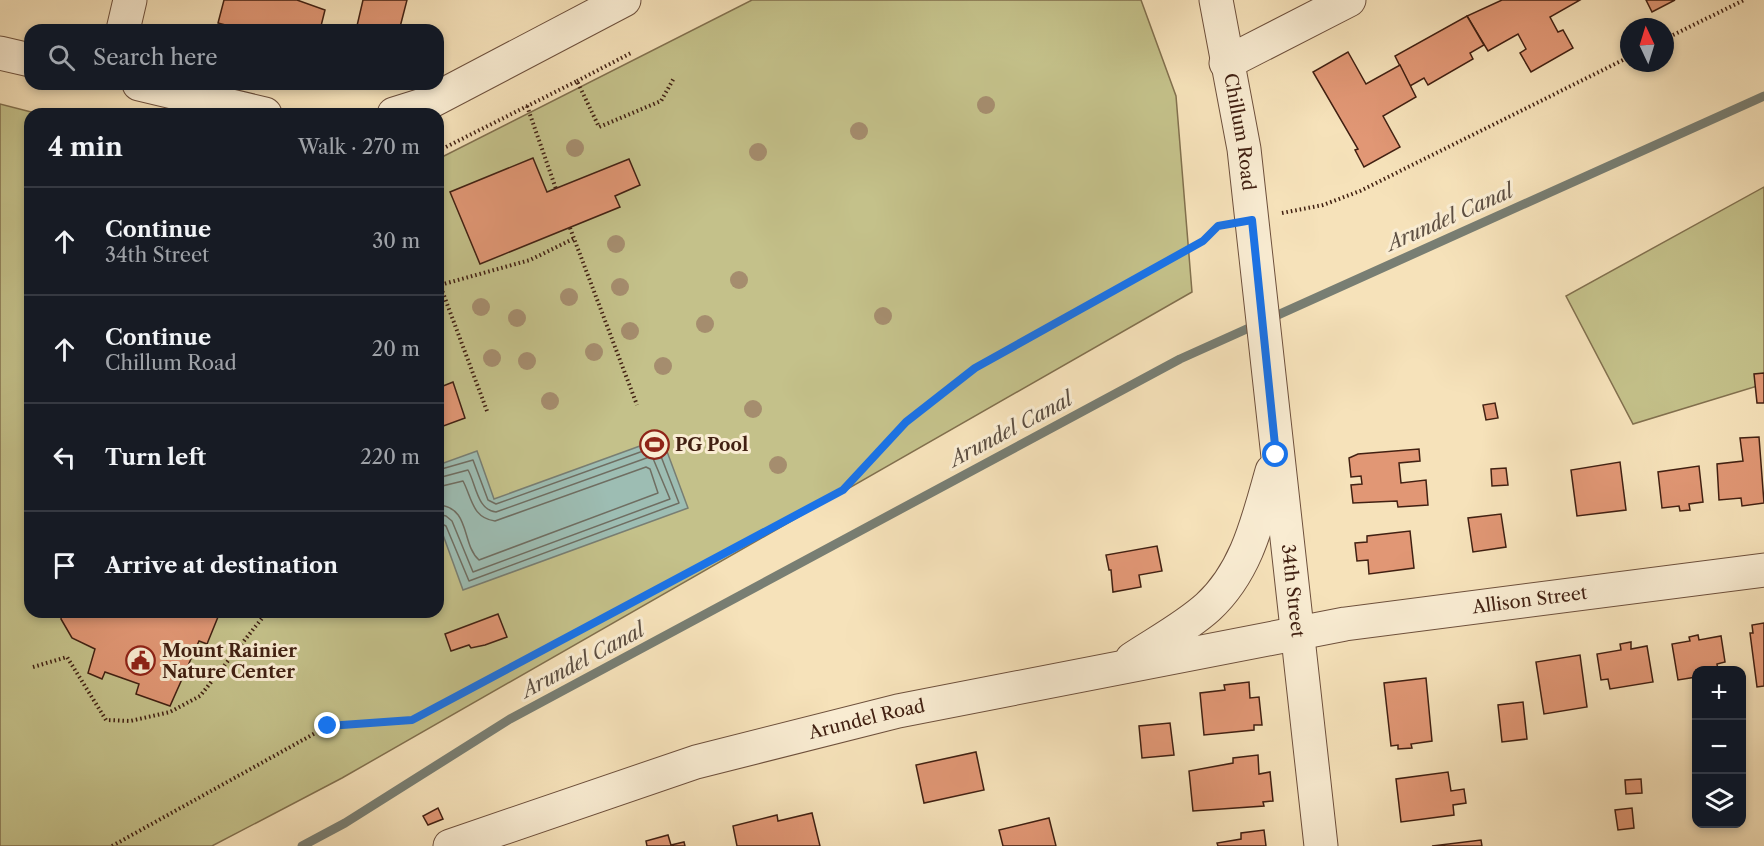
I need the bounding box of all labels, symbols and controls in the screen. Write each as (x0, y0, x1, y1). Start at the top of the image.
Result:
north arrow (1620, 18, 1674, 72)
search box (24, 24, 444, 90)
icon: search (45, 41, 78, 74)
text: Search here (93, 44, 218, 71)
street label: Chillum Road (1219, 71, 1260, 192)
text: 4 min (48, 131, 123, 163)
text: Walk · 270 m (298, 135, 420, 159)
water label: Arundel Canal (1380, 177, 1519, 257)
text: Continue (105, 216, 211, 243)
icon: ahead (48, 225, 81, 258)
text: 30 m (372, 229, 420, 253)
text: 34th Street (105, 243, 209, 267)
text: Continue (105, 324, 211, 351)
icon: ahead (48, 333, 81, 366)
text: 20 m (372, 337, 420, 361)
text: Chillum Road (105, 351, 237, 375)
water label: Arundel Canal (943, 385, 1079, 473)
sports icon: PG Pool (638, 429, 670, 461)
place label: PG Pool (675, 434, 748, 456)
icon: left (48, 441, 81, 474)
route start (1262, 441, 1288, 467)
text: Turn left (105, 444, 206, 471)
text: 220 m (360, 445, 420, 469)
street label: 34th Street (1277, 543, 1309, 639)
icon: arrive (48, 549, 81, 582)
text: Arrive at destination (105, 552, 338, 579)
street label: Allison Street (1470, 582, 1589, 619)
water label: Arundel Canal (515, 616, 651, 704)
place label: Mount Rainier Nature Center (162, 640, 297, 683)
public building icon: Mount Rainier Nature Center (125, 645, 157, 677)
map controls (1692, 666, 1746, 828)
button: + (1692, 666, 1746, 720)
street label: Arundel Road (805, 695, 927, 744)
route end (314, 712, 340, 738)
button: − (1692, 720, 1746, 774)
button: layers (1692, 774, 1746, 828)

